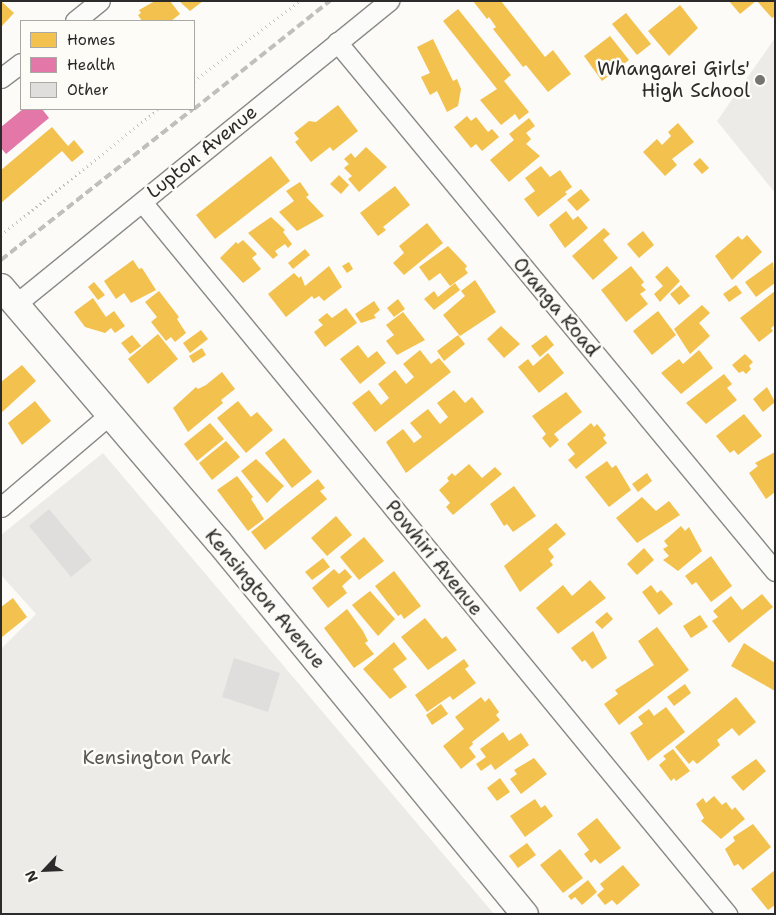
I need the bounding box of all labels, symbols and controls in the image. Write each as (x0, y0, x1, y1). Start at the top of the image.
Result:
legend (20, 20, 195, 110)
text: Homes (67, 30, 115, 50)
text: Health (67, 55, 115, 75)
place label: Whangarei Girls' High School (597, 58, 750, 102)
marker: Whangarei Girls' High School (754, 74, 766, 86)
text: Other (67, 80, 109, 100)
street label: Lupton Avenue (142, 101, 262, 203)
street label: Oranga Road (508, 253, 604, 361)
street label: Powhiri Avenue (380, 496, 488, 620)
street label: Kensington Avenue (200, 525, 330, 673)
park label: Kensington Park (83, 747, 231, 769)
north arrow (20, 845, 70, 895)
text: N (21, 868, 42, 885)

